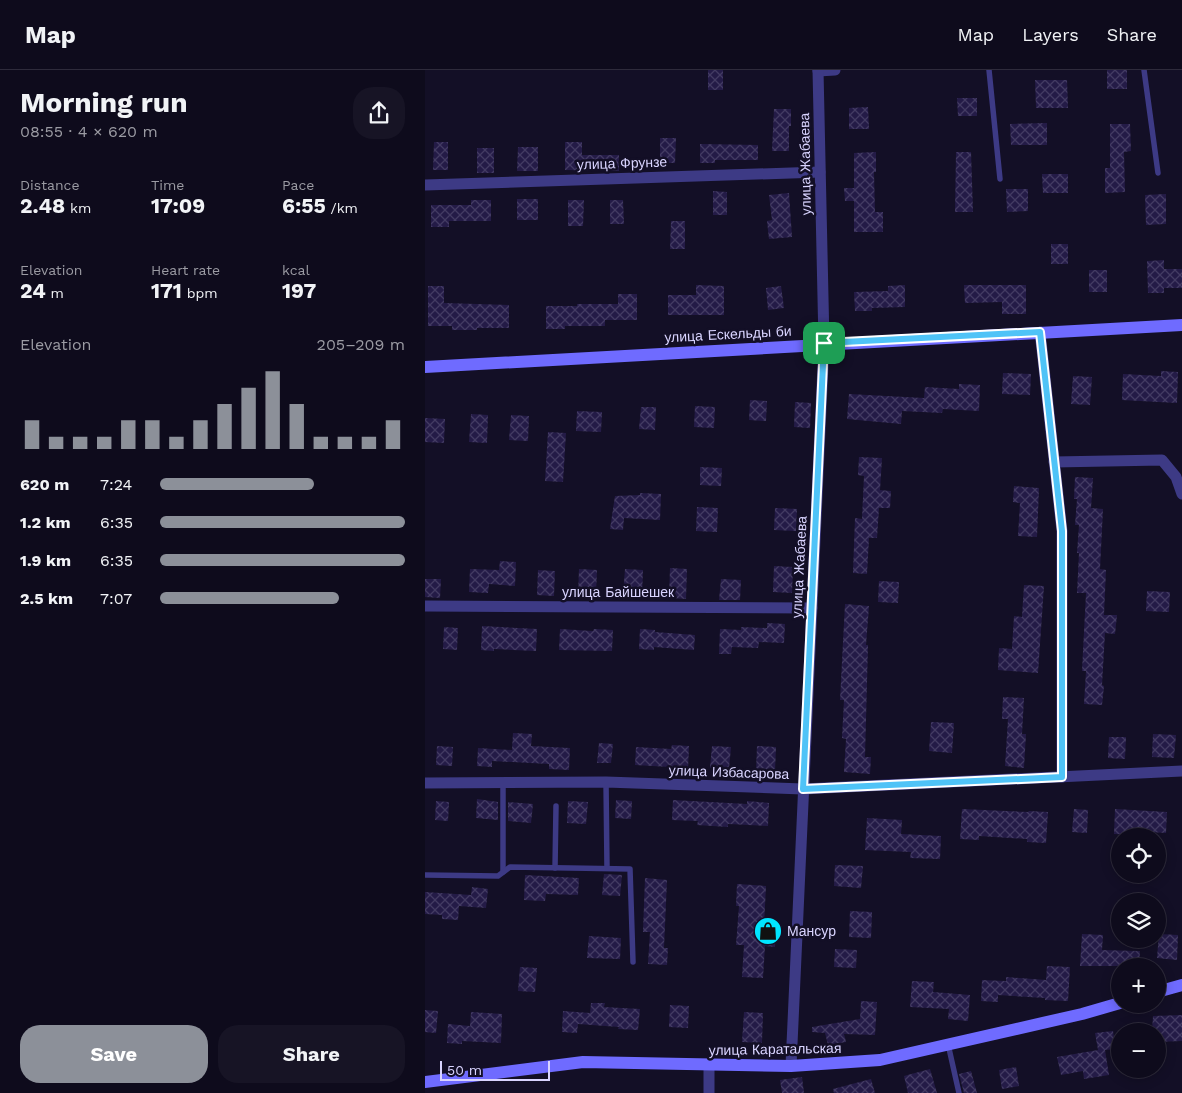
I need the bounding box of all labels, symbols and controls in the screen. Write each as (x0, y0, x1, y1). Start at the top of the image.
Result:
text: Map (25, 21, 76, 49)
text: Map (957, 24, 994, 45)
text: Layers (1022, 24, 1079, 45)
text: Share (1107, 24, 1157, 45)
text: Morning run (20, 86, 188, 119)
button: share (353, 87, 405, 139)
street label: улица Жабаева (796, 112, 814, 215)
text: 08:55 · 4 × 620 m (20, 122, 158, 141)
street label: улица Фрунзе (577, 153, 668, 173)
text: Distance (20, 177, 80, 193)
text: Time (151, 177, 184, 193)
text: Pace (282, 177, 314, 193)
text: 2.48 (20, 193, 65, 218)
text: 17:09 (151, 193, 205, 218)
text: 6:55 (282, 193, 326, 218)
text: km (65, 200, 91, 216)
text: /km (326, 200, 358, 216)
text: Elevation (20, 262, 83, 278)
text: Heart rate (151, 262, 220, 278)
text: kcal (282, 262, 310, 278)
text: 24 (20, 278, 46, 303)
text: 171 (151, 278, 182, 303)
text: 197 (282, 278, 316, 303)
text: m (46, 285, 64, 301)
text: bpm (182, 285, 218, 301)
pin (803, 322, 845, 364)
street label: улица Ескельды би (664, 323, 792, 345)
icon: arrive (810, 329, 838, 357)
text: Elevation (20, 335, 91, 354)
text: 205–209 m (317, 335, 405, 354)
text: 620 m (20, 475, 69, 494)
text: 7:24 (100, 475, 132, 494)
text: 1.2 km (20, 513, 71, 532)
text: 6:35 (100, 513, 133, 532)
street label: улица Жабаева (788, 515, 810, 619)
text: 1.9 km (20, 551, 71, 570)
text: 6:35 (100, 551, 133, 570)
street label: улица Байшешек (562, 584, 675, 600)
text: 2.5 km (20, 589, 73, 608)
text: 7:07 (100, 589, 132, 608)
street label: улица Избасарова (669, 762, 790, 782)
map controls (1111, 828, 1166, 1078)
button: locate (1111, 828, 1166, 883)
button: layers (1111, 893, 1166, 948)
shop icon: Мансур (753, 916, 783, 946)
place label: Мансур (787, 923, 836, 939)
button: + (1111, 958, 1166, 1013)
button: − (1111, 1023, 1166, 1078)
button: Save (20, 1025, 208, 1083)
button: Share (218, 1025, 405, 1083)
street label: улица Каратальская (708, 1040, 842, 1058)
scale bar (440, 1058, 550, 1081)
text: 50 m (447, 1062, 482, 1078)

